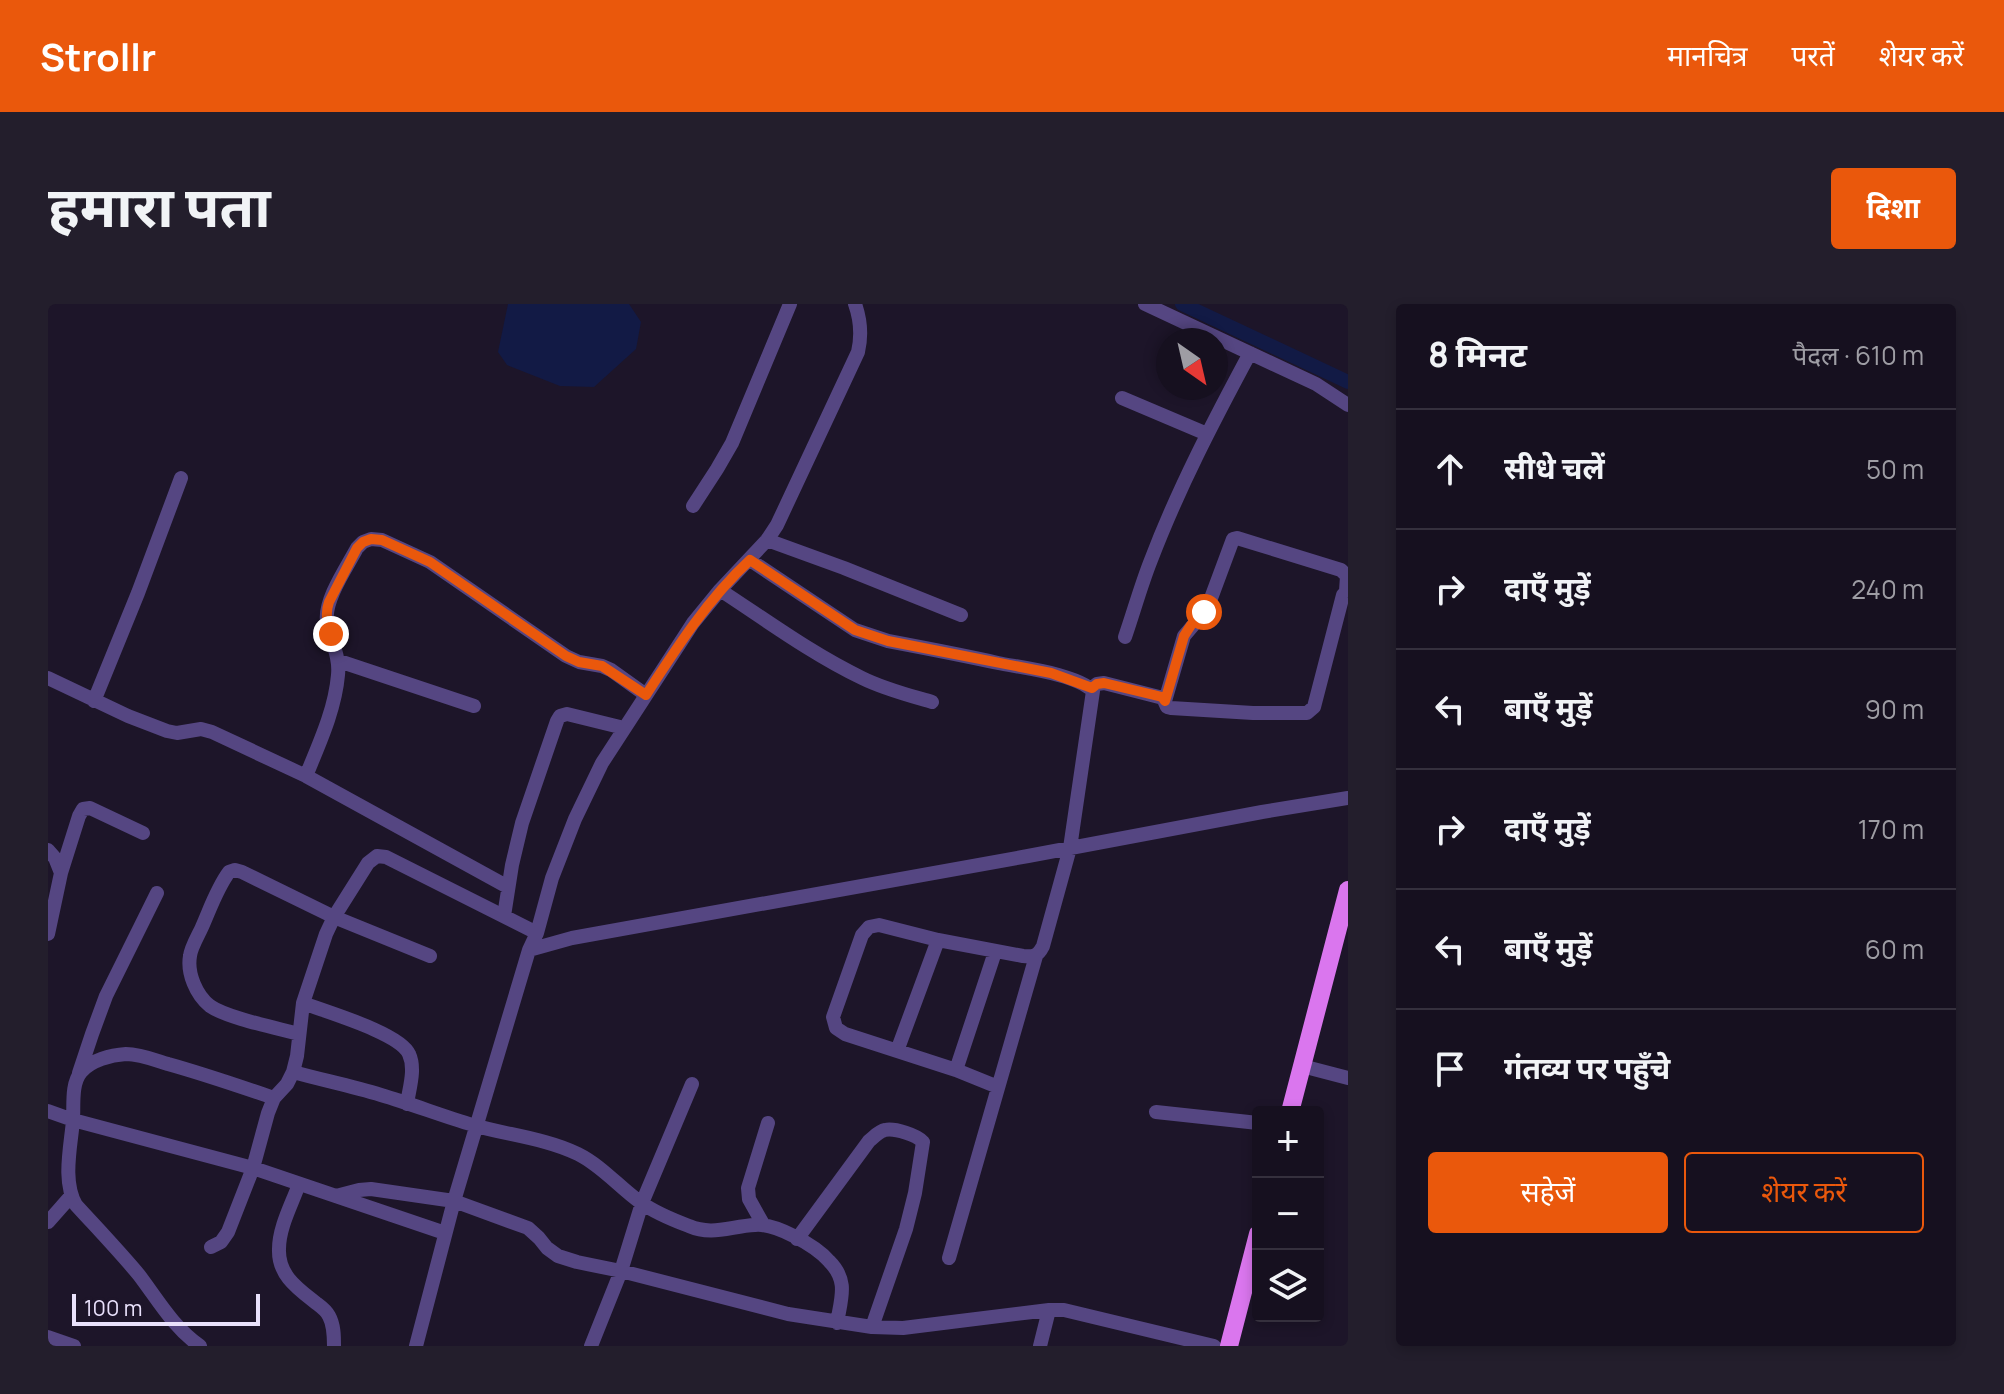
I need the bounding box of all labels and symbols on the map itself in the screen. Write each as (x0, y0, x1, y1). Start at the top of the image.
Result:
north arrow (1156, 328, 1228, 400)
route start (1186, 594, 1222, 630)
route end (313, 616, 349, 652)
scale bar (72, 1290, 260, 1326)

